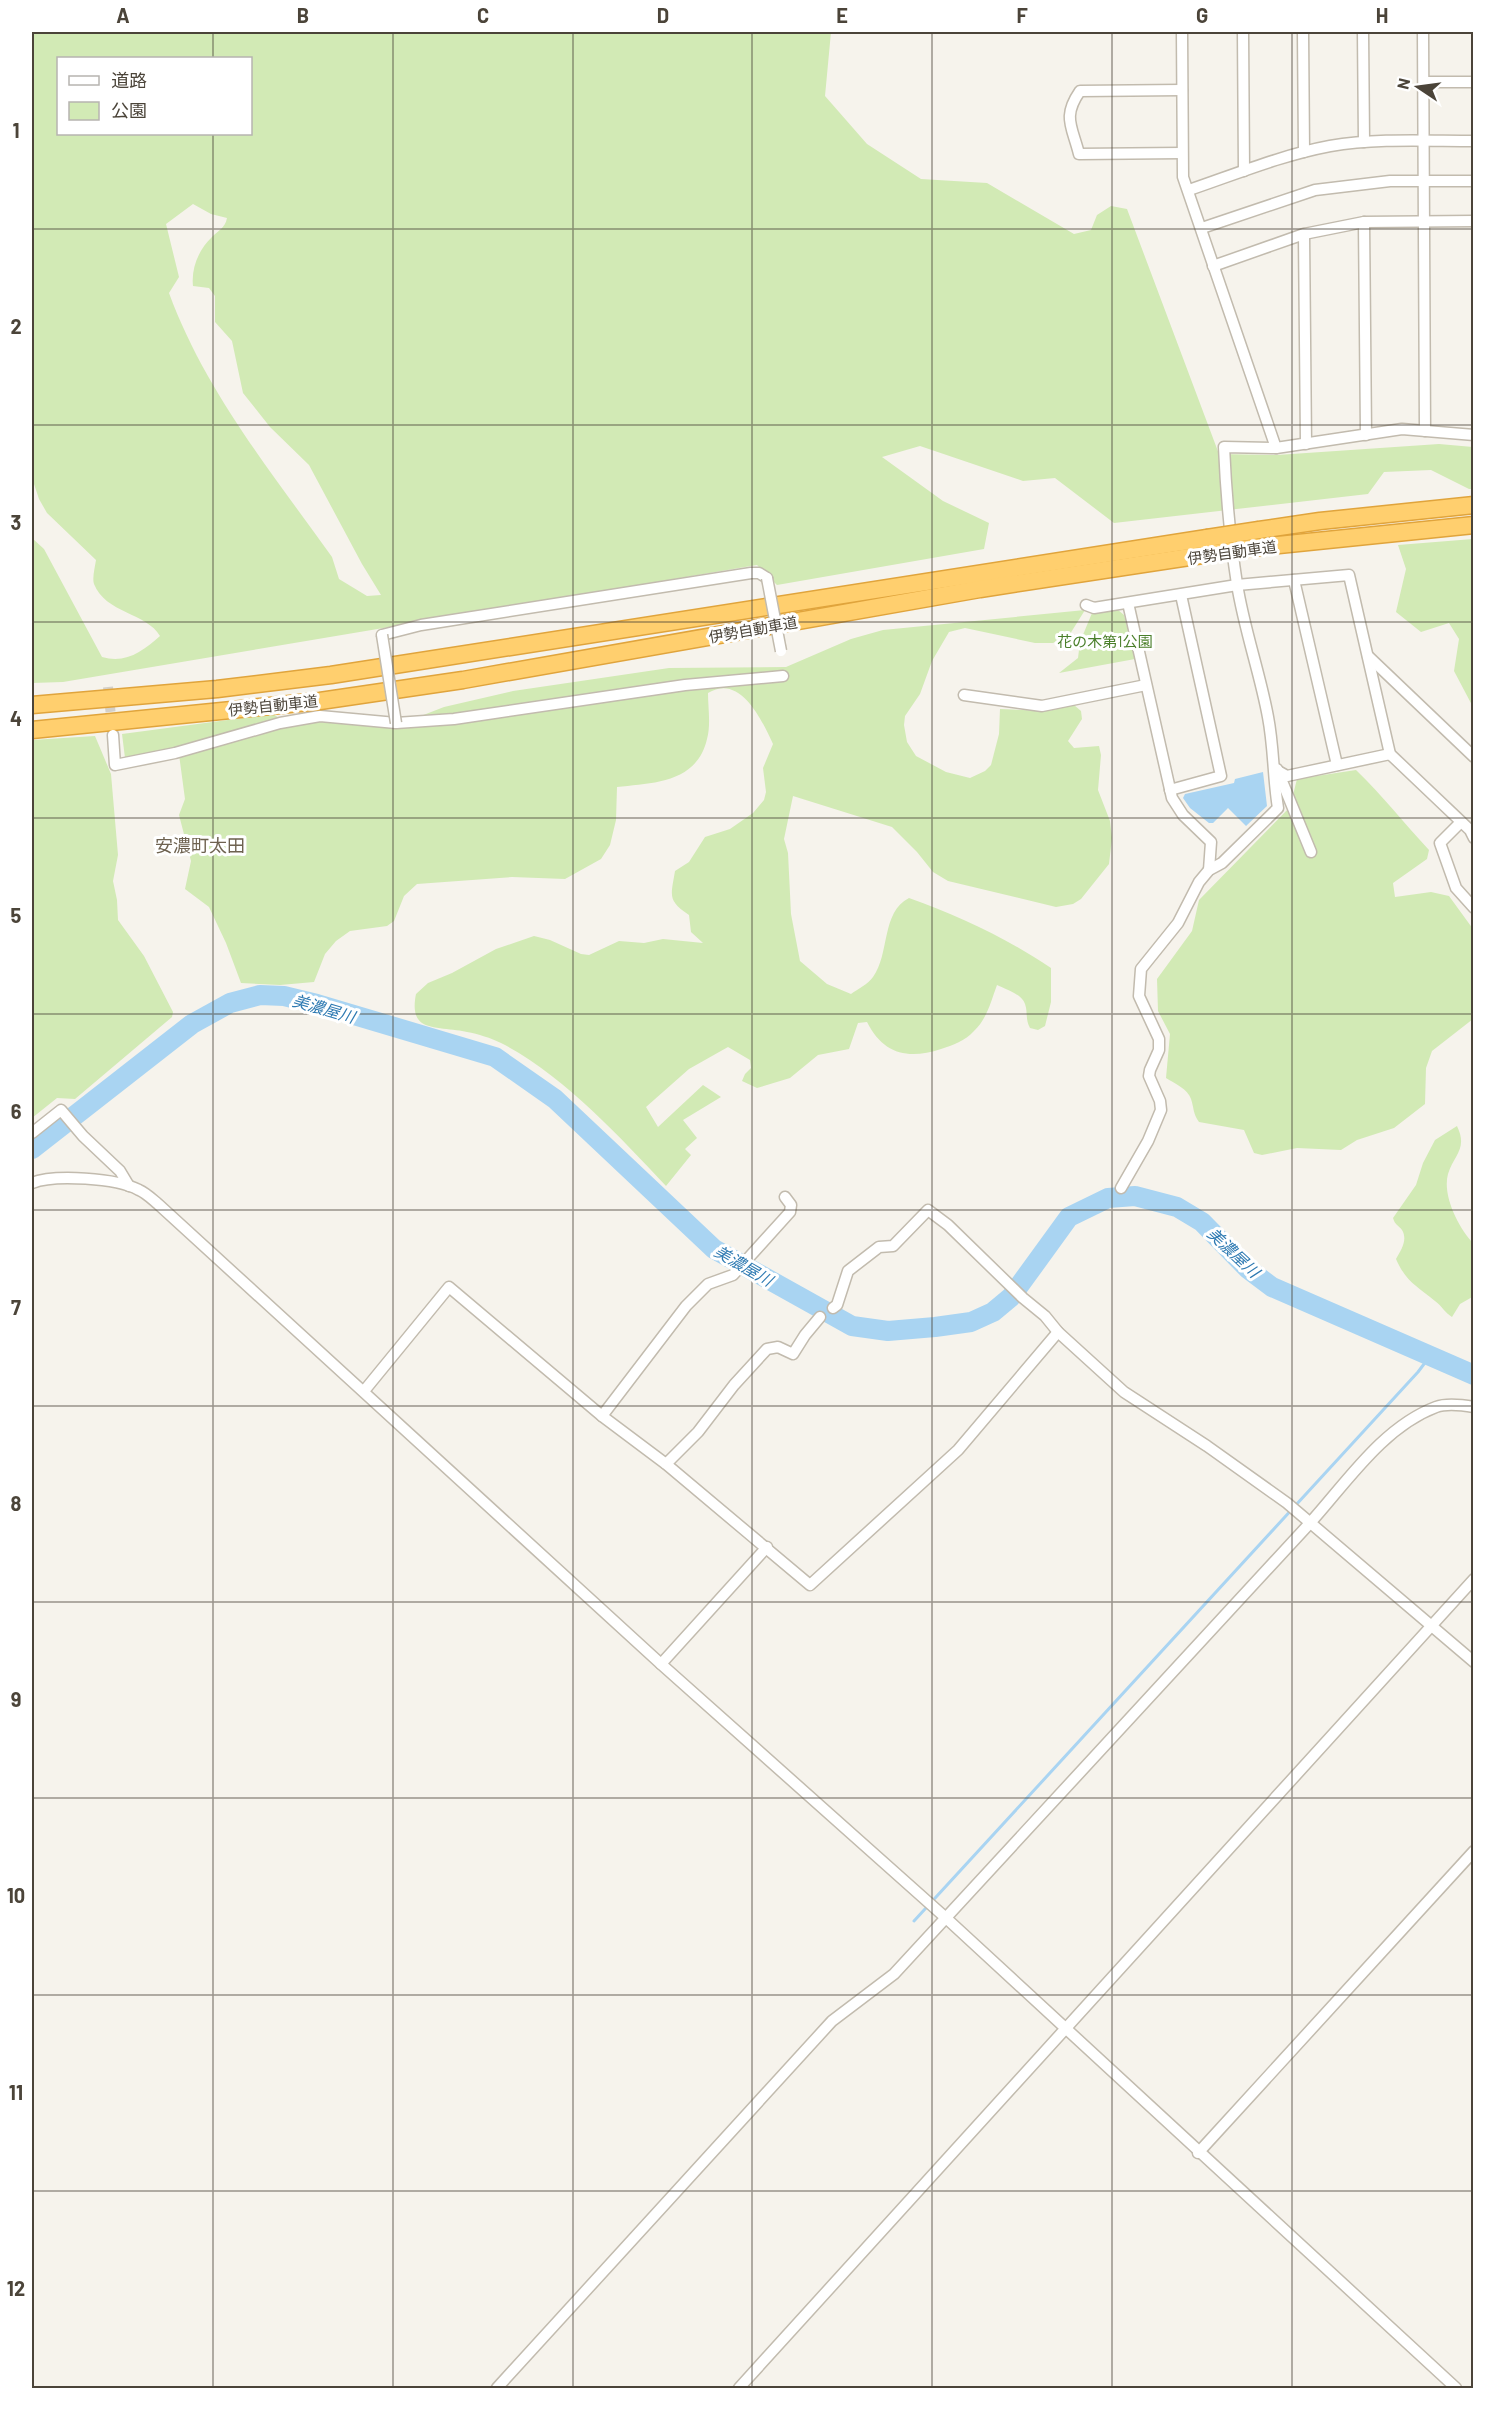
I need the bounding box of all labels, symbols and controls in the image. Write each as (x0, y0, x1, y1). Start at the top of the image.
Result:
text: A (116, 3, 130, 27)
text: B (297, 3, 309, 27)
text: C (477, 3, 489, 27)
text: D (657, 3, 669, 27)
text: E (836, 3, 848, 27)
text: F (1016, 3, 1028, 27)
text: G (1196, 3, 1208, 27)
text: H (1376, 3, 1388, 27)
legend (57, 57, 252, 135)
north arrow (1388, 57, 1448, 117)
text: 道路 (111, 69, 147, 91)
text: N (1392, 76, 1413, 91)
text: 公園 (111, 99, 147, 121)
text: 1 (12, 118, 20, 142)
text: 2 (10, 314, 22, 338)
text: 3 (11, 510, 21, 534)
street label: 伊勢自動車道 (1186, 537, 1278, 567)
street label: 伊勢自動車道 (707, 612, 799, 646)
park label: 花の木第1公園 (1057, 632, 1153, 650)
street label: 伊勢自動車道 (227, 691, 319, 719)
text: 4 (10, 706, 22, 730)
district label: 安濃町太田 (155, 834, 245, 856)
text: 5 (11, 903, 22, 927)
water label: 美濃屋川 (291, 990, 359, 1027)
text: 6 (11, 1099, 22, 1123)
water label: 美濃屋川 (1204, 1223, 1265, 1282)
water label: 美濃屋川 (712, 1241, 778, 1290)
text: 7 (11, 1295, 21, 1319)
text: 8 (11, 1491, 22, 1515)
text: 9 (11, 1687, 21, 1711)
text: 10 (7, 1883, 25, 1907)
text: 11 (9, 2080, 23, 2104)
text: 12 (7, 2276, 25, 2300)

